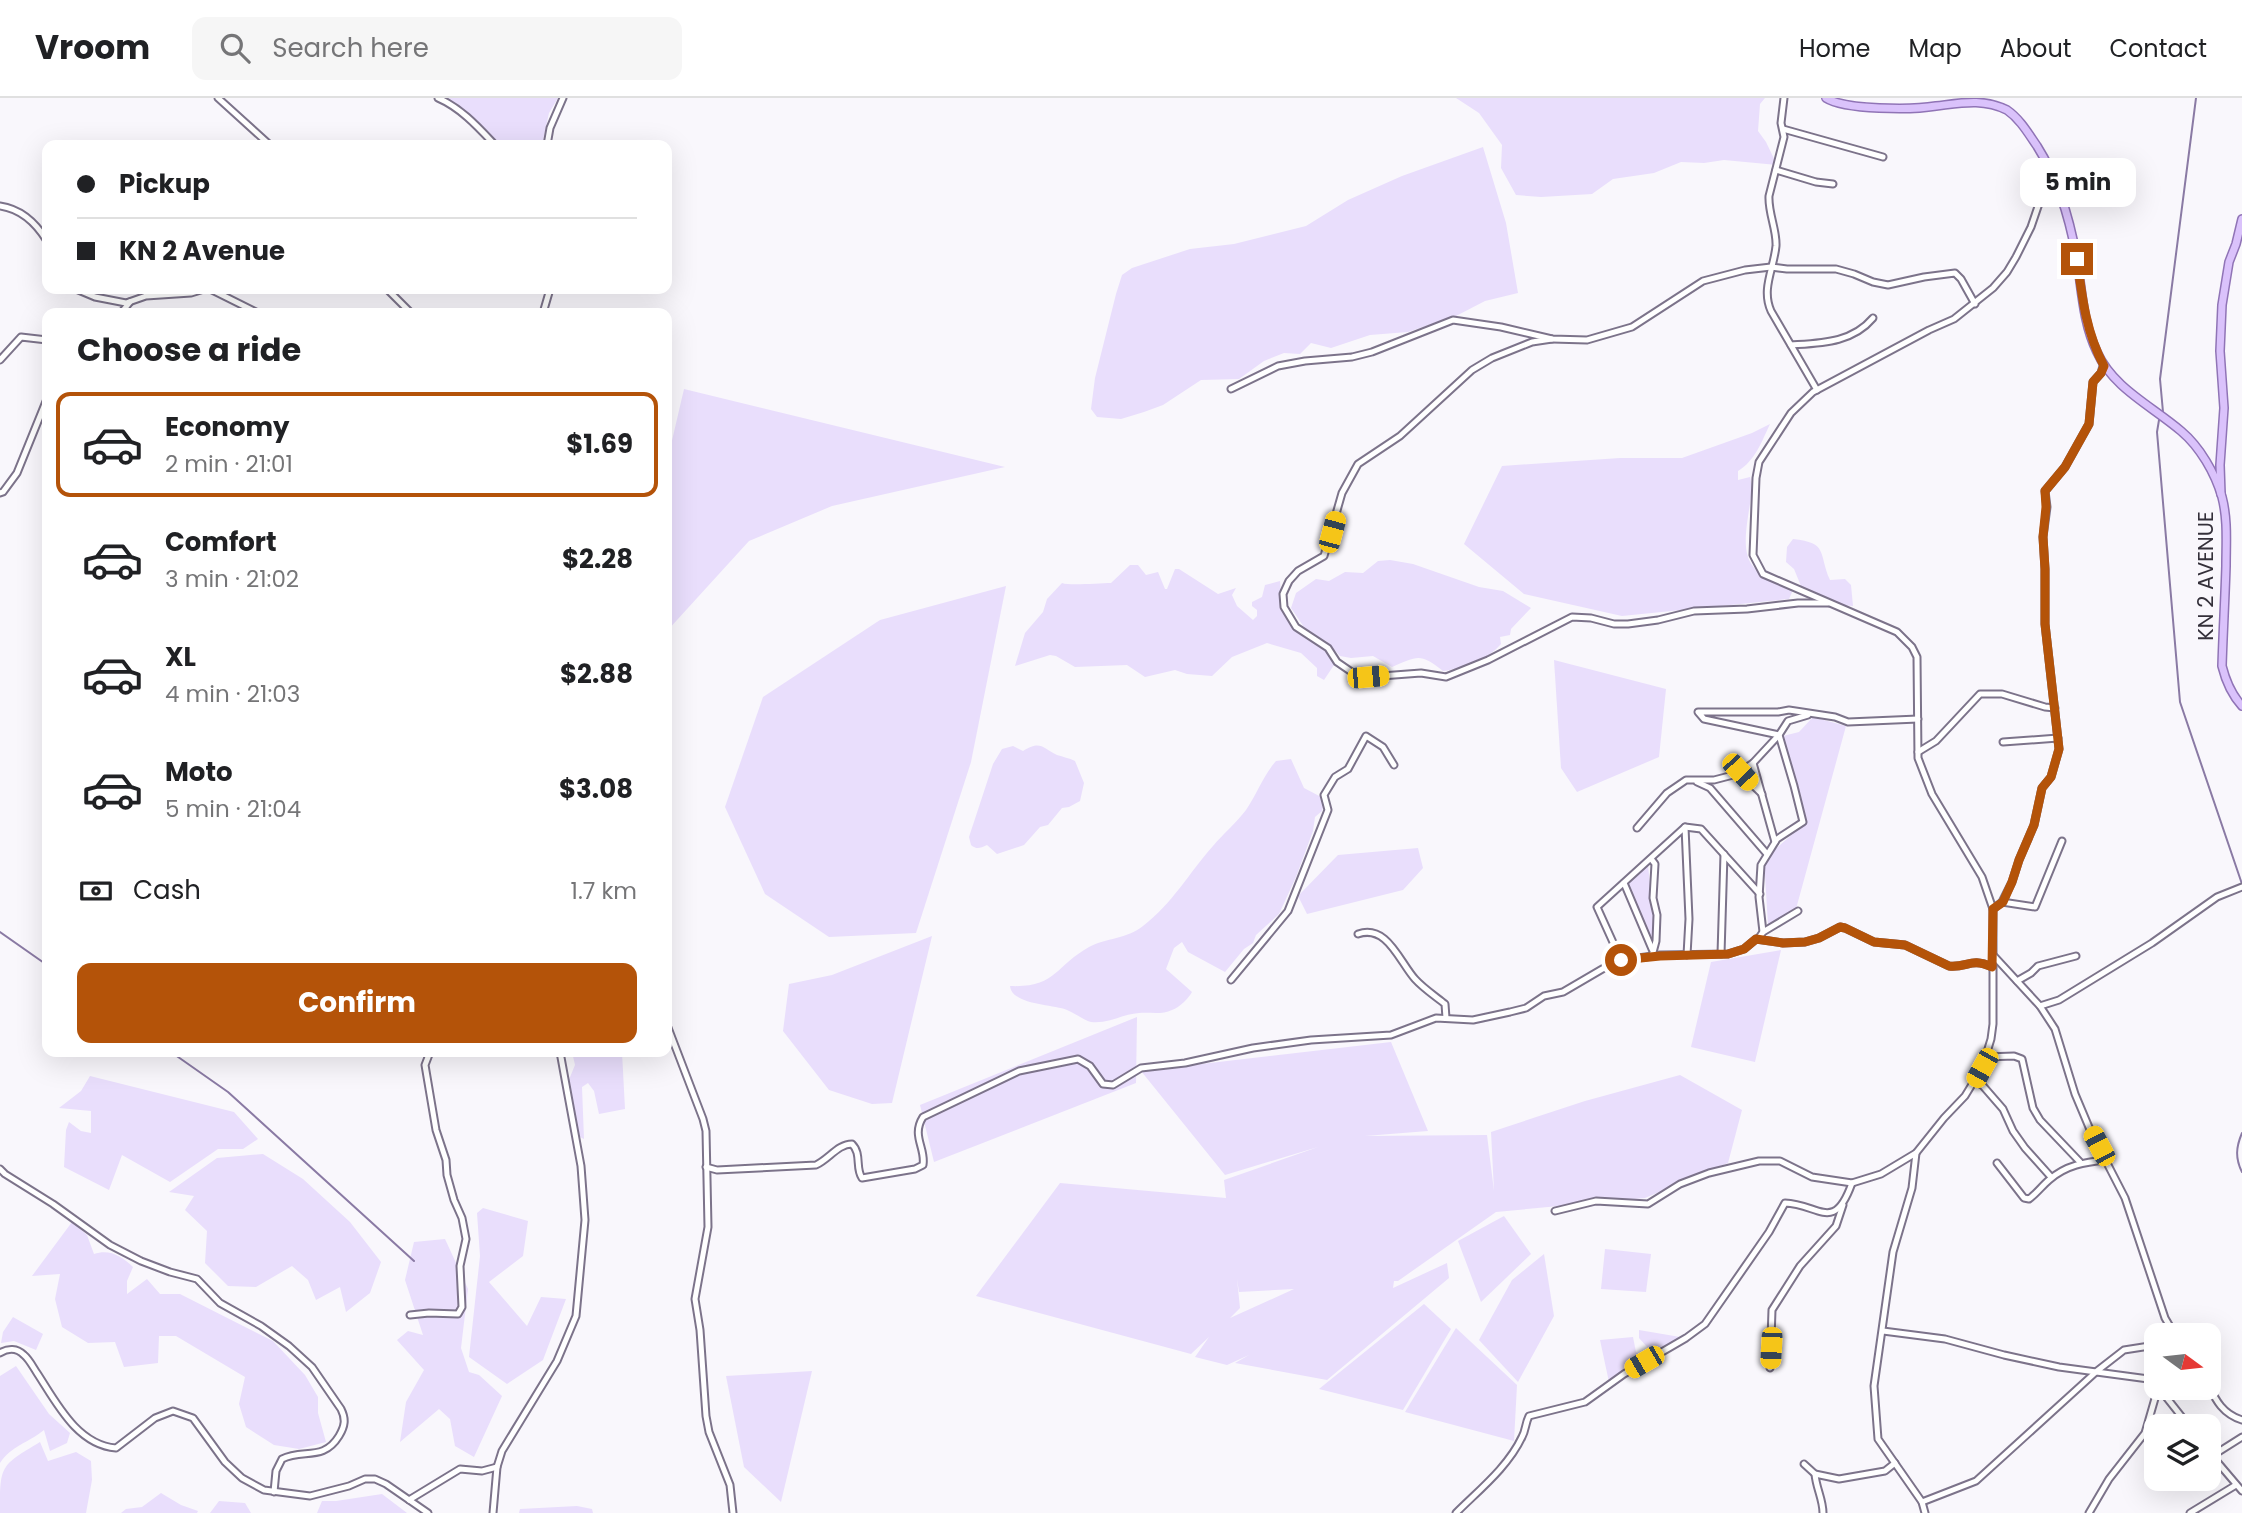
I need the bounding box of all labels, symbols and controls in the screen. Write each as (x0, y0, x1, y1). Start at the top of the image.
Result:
search box (192, 17, 682, 80)
text: Vroom (35, 24, 150, 71)
icon: search (216, 29, 254, 67)
text: Search here (272, 30, 429, 66)
text: Home (1799, 32, 1871, 65)
text: Map (1909, 32, 1962, 65)
text: About (2000, 32, 2071, 65)
text: Contact (2109, 32, 2207, 65)
callout: 5 min (2019, 158, 2135, 206)
text: Pickup (119, 166, 210, 202)
text: 5 min (2045, 166, 2111, 198)
text: KN 2 Avenue (119, 233, 285, 269)
route end (2061, 243, 2093, 275)
text: Choose a ride (77, 327, 301, 372)
text: Economy (165, 409, 289, 445)
icon: car (81, 413, 144, 476)
text: $1.69 (566, 426, 633, 462)
text: 2 min · 21:01 (165, 448, 293, 480)
car (1317, 509, 1348, 555)
street label: KN 2 AVENUE (2191, 511, 2220, 641)
text: Comfort (165, 524, 277, 560)
icon: car (81, 528, 144, 591)
text: $2.28 (562, 541, 633, 577)
text: 3 min · 21:02 (165, 563, 299, 595)
text: XL (165, 639, 196, 675)
icon: car (81, 643, 144, 706)
text: $2.88 (560, 656, 633, 692)
car (1347, 665, 1390, 689)
text: 4 min · 21:03 (165, 678, 300, 710)
car (1718, 749, 1763, 795)
text: Moto (165, 754, 233, 790)
icon: car (81, 758, 144, 821)
text: $3.08 (559, 771, 633, 807)
text: 5 min · 21:04 (165, 793, 301, 825)
icon: cash (77, 872, 115, 910)
text: Cash (133, 872, 201, 908)
text: 1.7 km (571, 875, 637, 907)
route start (1605, 944, 1637, 976)
button: Confirm (77, 963, 637, 1043)
car (1963, 1045, 2002, 1091)
car (2080, 1123, 2119, 1169)
north arrow (2144, 1323, 2221, 1400)
map controls (2144, 1323, 2221, 1491)
car (1760, 1326, 1783, 1370)
car (1621, 1342, 1668, 1382)
button: layers (2144, 1414, 2221, 1491)

